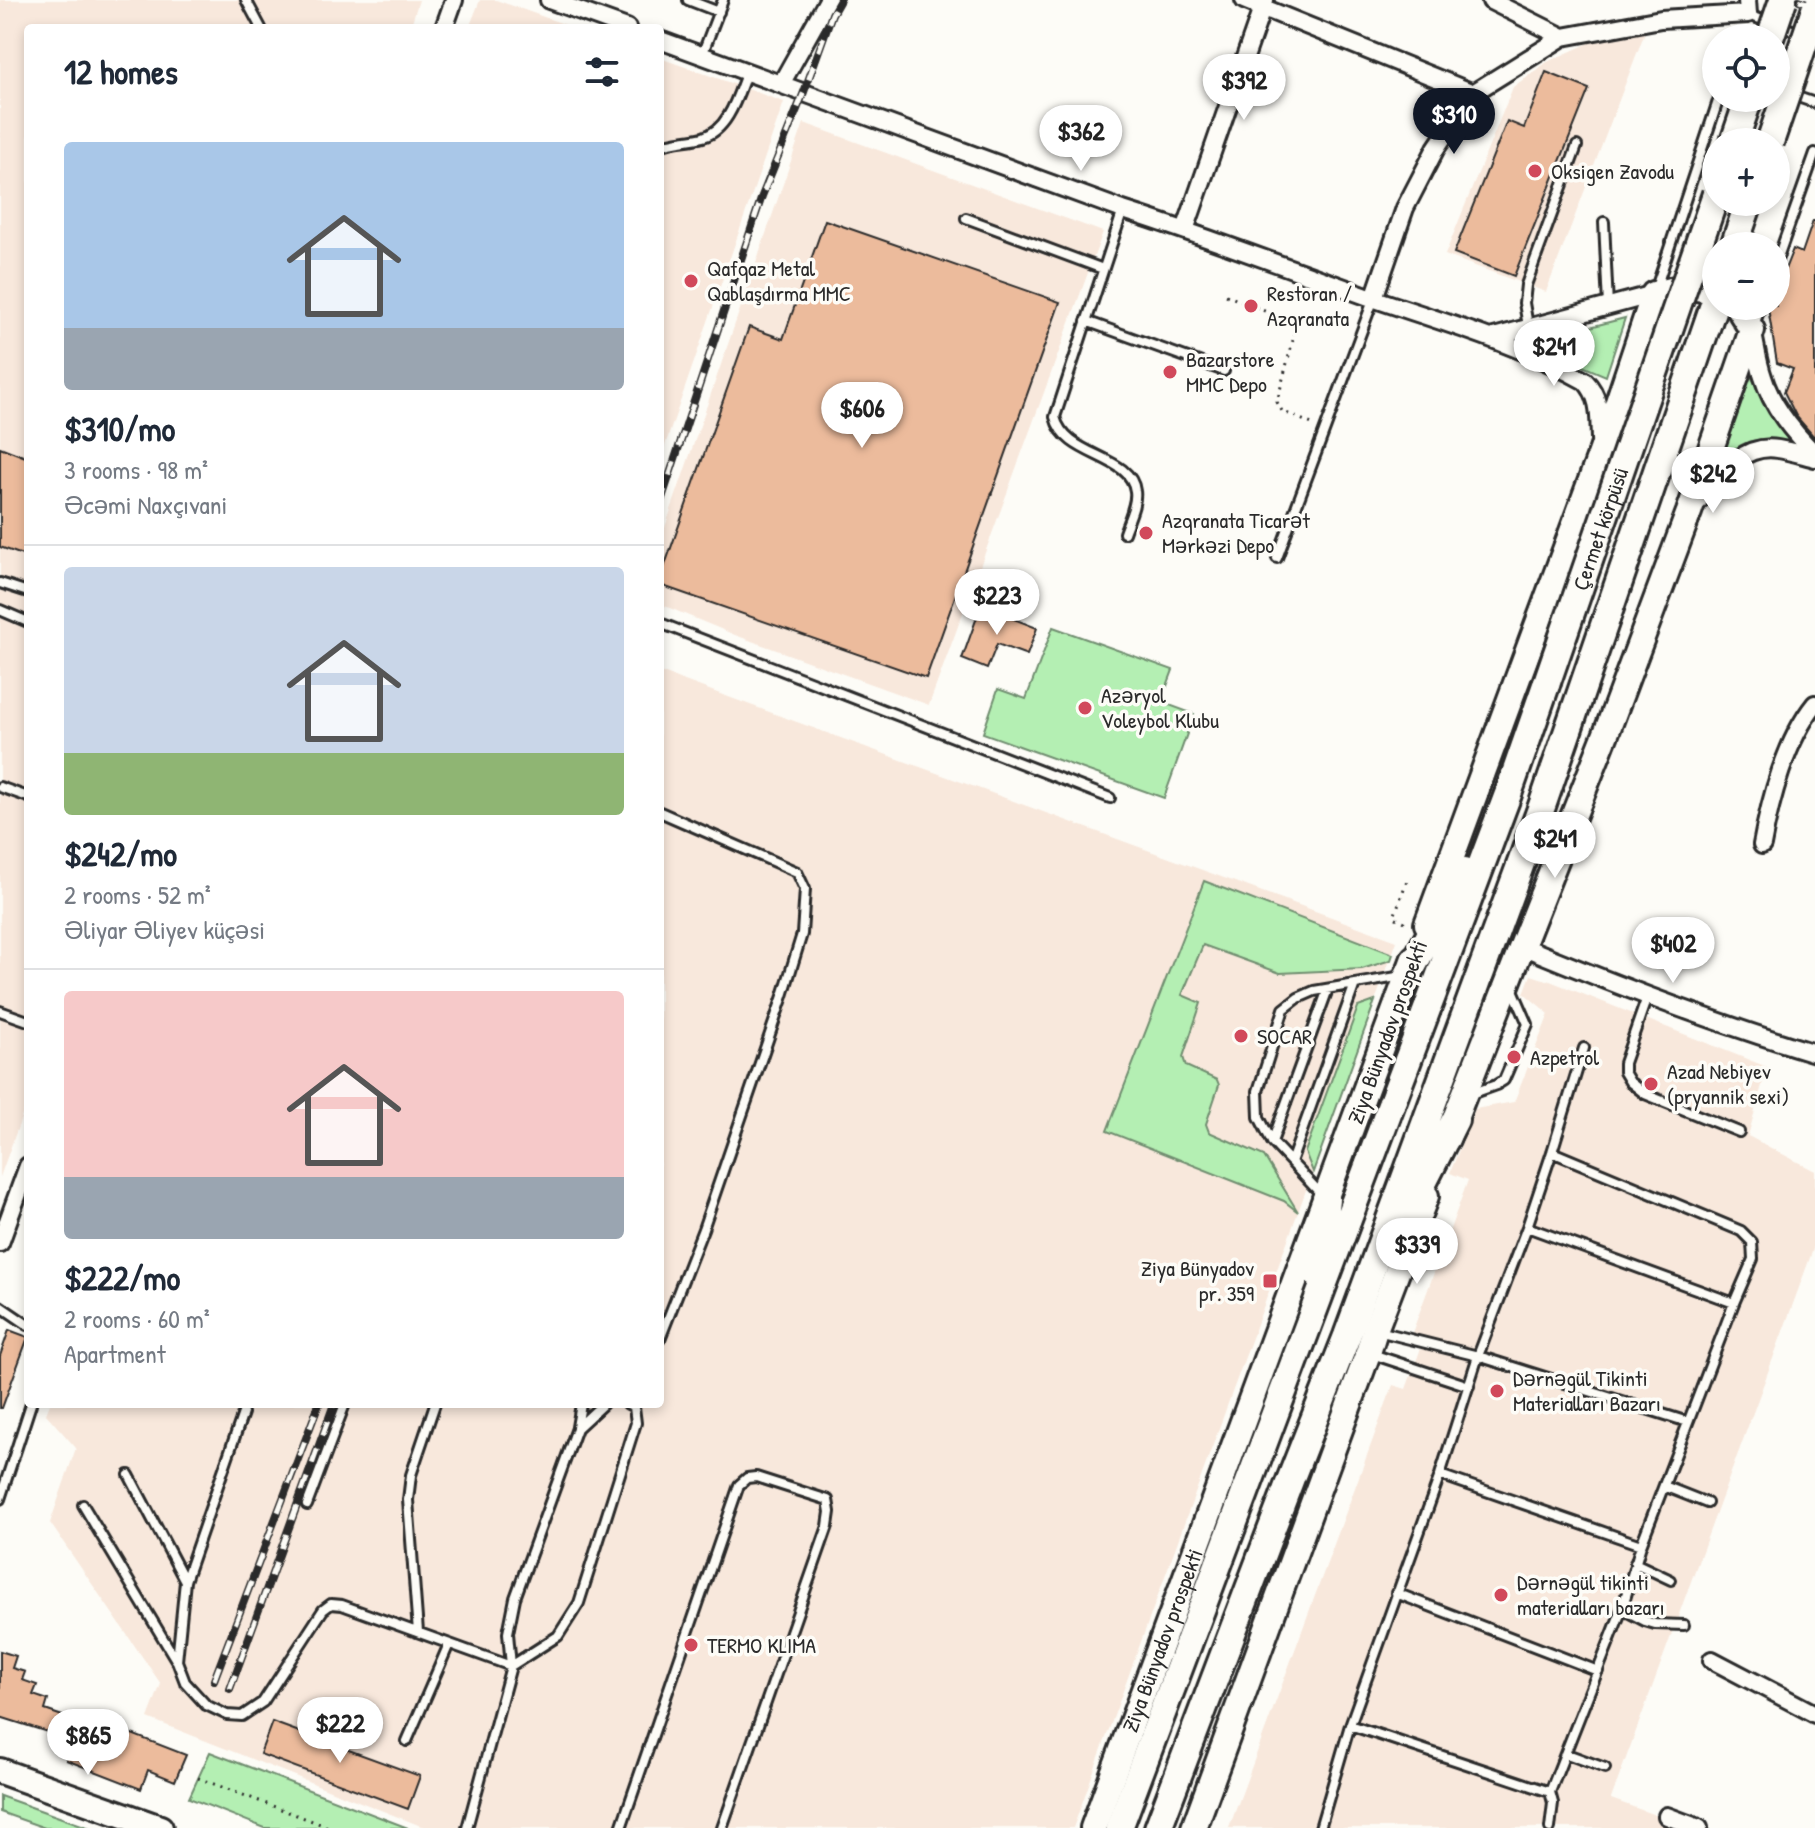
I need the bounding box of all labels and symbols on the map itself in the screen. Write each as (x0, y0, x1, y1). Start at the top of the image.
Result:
pin: $392 (1197, 54, 1291, 122)
pin: $310 (1407, 88, 1501, 156)
pin: $362 (1034, 105, 1128, 173)
place label: Oksigen Zavodu (1551, 156, 1674, 186)
marker: Oksigen Zavodu (1526, 162, 1544, 180)
place label: Qafqaz Metal Qablaşdırma MMC (707, 253, 851, 308)
marker: Qafqaz Metal Qablaşdırma MMC (682, 272, 700, 290)
place label: Restoran / Azqranata (1267, 278, 1352, 333)
marker: Restoran / Azqranata (1242, 297, 1260, 315)
pin: $241 (1507, 320, 1601, 388)
place label: Bazarstore MMC Depo (1186, 344, 1275, 399)
marker: Bazarstore MMC Depo (1161, 363, 1179, 381)
pin: $606 (815, 382, 909, 450)
pin: $242 (1666, 447, 1760, 515)
street label: Çermet körpüsü (1565, 463, 1635, 594)
place label: Azqranata Ticarət Mərkəzi Depo (1162, 505, 1310, 560)
marker: Azqranata Ticarət Mərkəzi Depo (1137, 524, 1155, 542)
pin: $223 (950, 569, 1044, 637)
place label: Azəryol Voleybol Klubu (1101, 680, 1219, 735)
marker: Azəryol Voleybol Klubu (1076, 699, 1094, 717)
pin: $241 (1508, 812, 1602, 880)
pin: $402 (1626, 917, 1720, 985)
street label: Ziya Bünyadov prospekti (1340, 936, 1434, 1128)
place label: SOCAR (1257, 1021, 1312, 1051)
marker: SOCAR (1232, 1027, 1250, 1045)
place label: Azpetrol (1530, 1042, 1599, 1072)
marker: Azpetrol (1505, 1048, 1523, 1066)
place label: Azad Nebiyev (pryannik sexi) (1667, 1056, 1789, 1111)
marker: Azad Nebiyev (pryannik sexi) (1642, 1075, 1660, 1093)
pin: $339 (1370, 1218, 1464, 1286)
place label: Ziya Bünyadov pr. 359 (1141, 1253, 1254, 1308)
marker: Ziya Bünyadov pr. 359 (1261, 1272, 1279, 1290)
place label: Dərnəgül Tikinti Materialları Bazarı (1513, 1363, 1661, 1418)
marker: Dərnəgül Tikinti Materialları Bazarı (1488, 1382, 1506, 1400)
street label: Ziya Bünyadov prospekti (1115, 1544, 1210, 1736)
place label: Dərnəgül tikinti materialları bazarı (1517, 1567, 1665, 1622)
marker: Dərnəgül tikinti materialları bazarı (1492, 1586, 1510, 1604)
place label: TERMO KLIMA (707, 1630, 816, 1660)
marker: TERMO KLIMA (682, 1636, 700, 1654)
pin: $222 (293, 1697, 387, 1765)
pin: $865 (41, 1709, 135, 1777)

